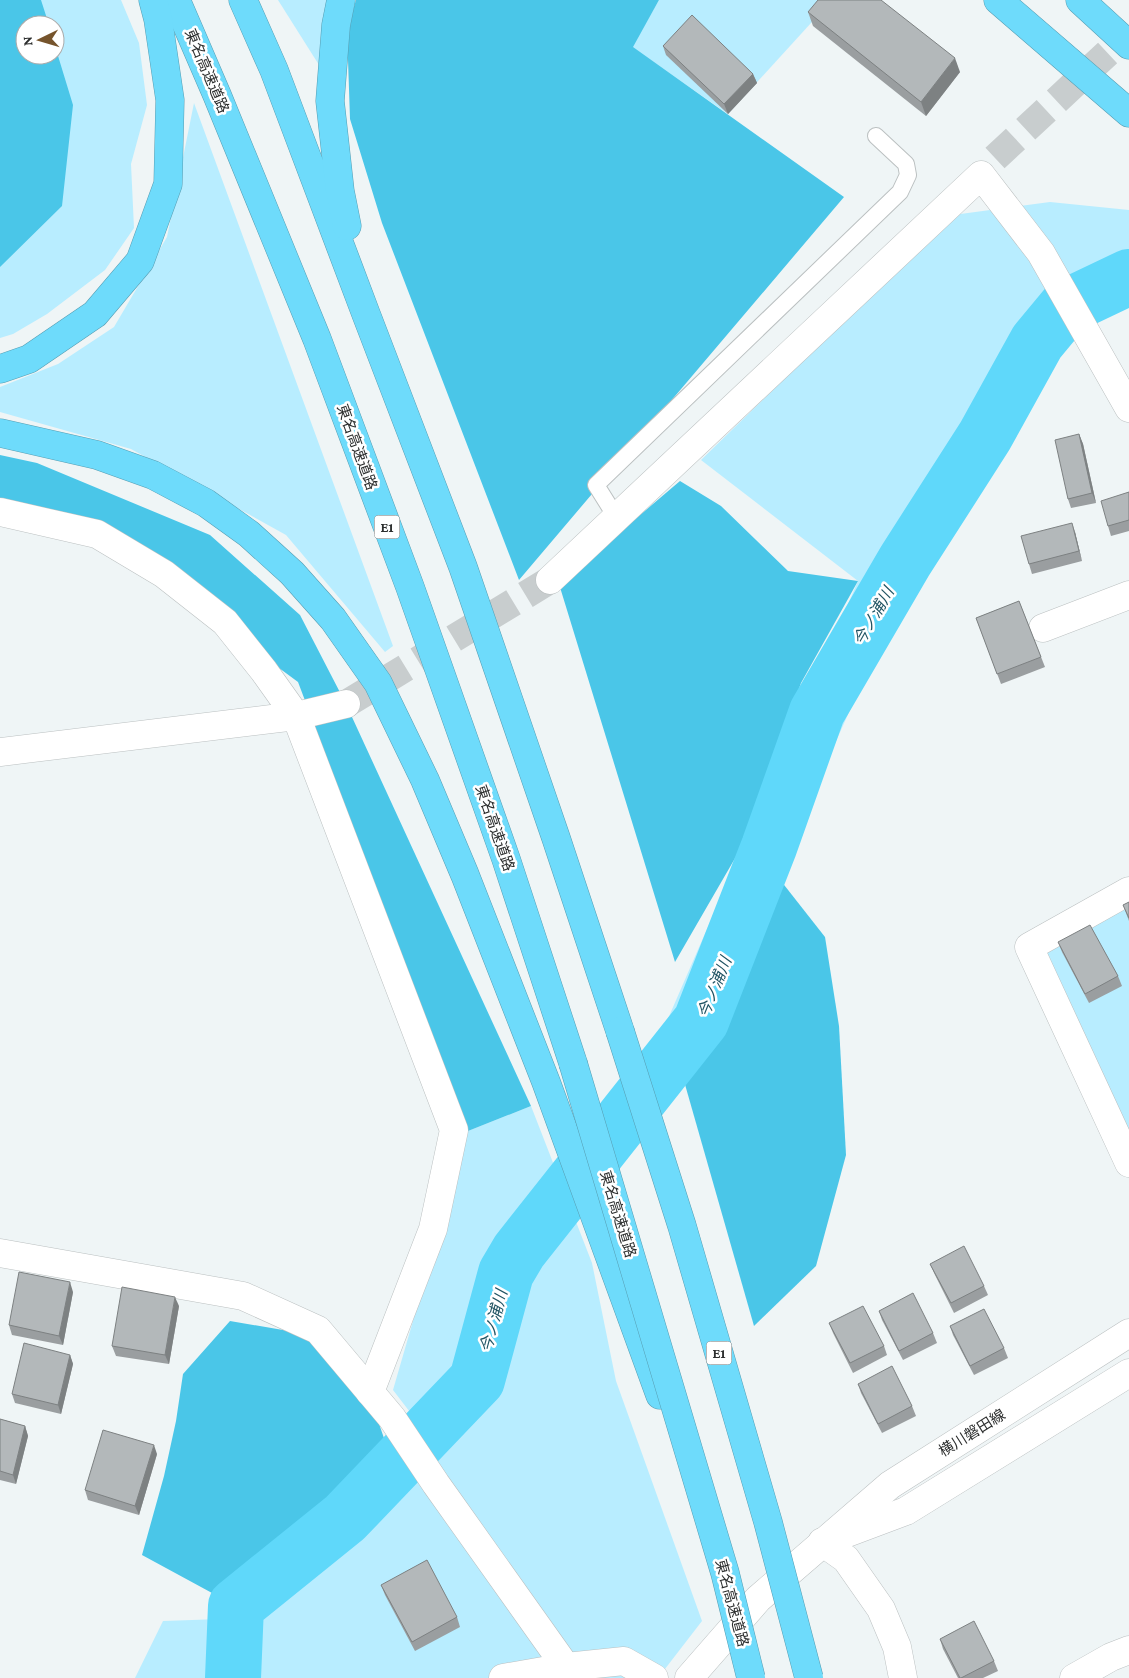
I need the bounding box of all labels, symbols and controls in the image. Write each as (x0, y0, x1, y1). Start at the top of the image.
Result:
north arrow (15, 15, 65, 65)
street label: 東名高速道路 (182, 26, 232, 116)
text: N (19, 35, 35, 47)
street label: 東名高速道路 (334, 402, 380, 492)
road number: E1 (374, 516, 400, 538)
water label: 今ノ浦川 (850, 583, 898, 648)
street label: 東名高速道路 (473, 783, 517, 873)
water label: 今ノ浦川 (695, 952, 735, 1020)
street label: 東名高速道路 (597, 1169, 639, 1259)
water label: 今ノ浦川 (477, 1286, 510, 1354)
road number: E1 (706, 1342, 732, 1365)
street label: 横川磐田線 (936, 1406, 1008, 1460)
street label: 東名高速道路 (713, 1557, 751, 1649)

